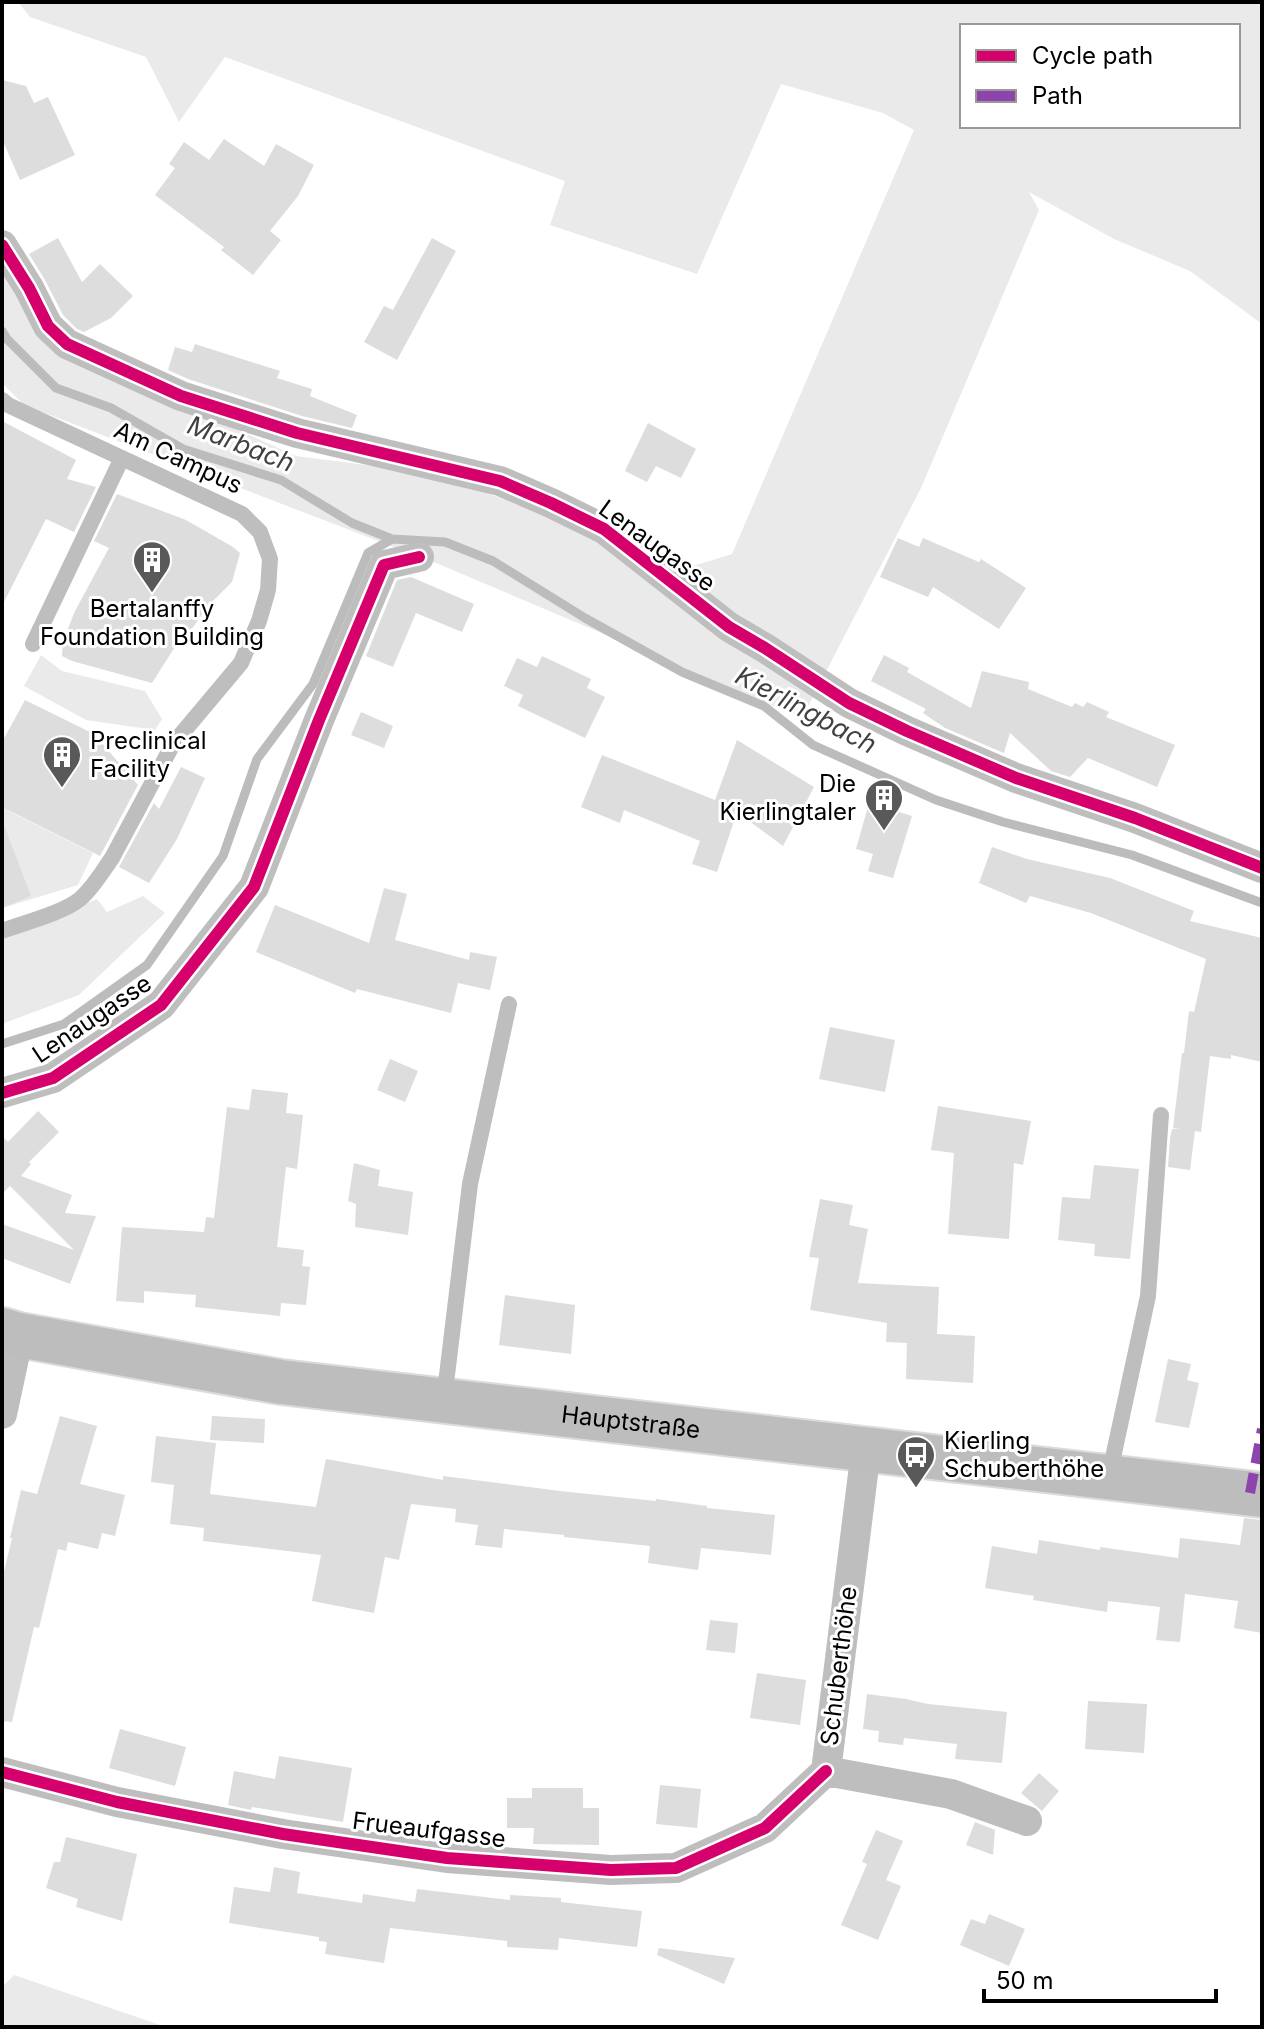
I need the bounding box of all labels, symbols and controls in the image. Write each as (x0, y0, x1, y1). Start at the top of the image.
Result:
legend (960, 24, 1240, 128)
text: Cycle path (1032, 41, 1153, 70)
text: Path (1032, 81, 1083, 110)
water label: Marbach (183, 409, 299, 478)
street label: Am Campus (110, 415, 247, 500)
street label: Lenaugasse (593, 494, 721, 598)
building icon: Bertalanffy Foundation Building (131, 539, 173, 594)
place label: Bertalanffy Foundation Building (40, 594, 264, 651)
water label: Kierlingbach (730, 659, 882, 760)
place label: Preclinical Facility (90, 726, 207, 783)
building icon: Preclinical Facility (41, 734, 83, 789)
place label: Die Kierlingtaler (719, 769, 856, 826)
building icon: Die Kierlingtaler (863, 777, 905, 832)
street label: Lenaugasse (27, 968, 157, 1069)
street label: Hauptstraße (560, 1399, 702, 1444)
place label: Kierling Schuberthöhe (944, 1426, 1104, 1483)
bus stop icon: Kierling Schuberthöhe (895, 1434, 937, 1489)
street label: Schuberthöhe (814, 1585, 863, 1747)
street label: Frueaufgasse (351, 1806, 507, 1853)
scale bar (984, 1953, 1216, 2003)
text: 50 m (996, 1966, 1054, 1995)

